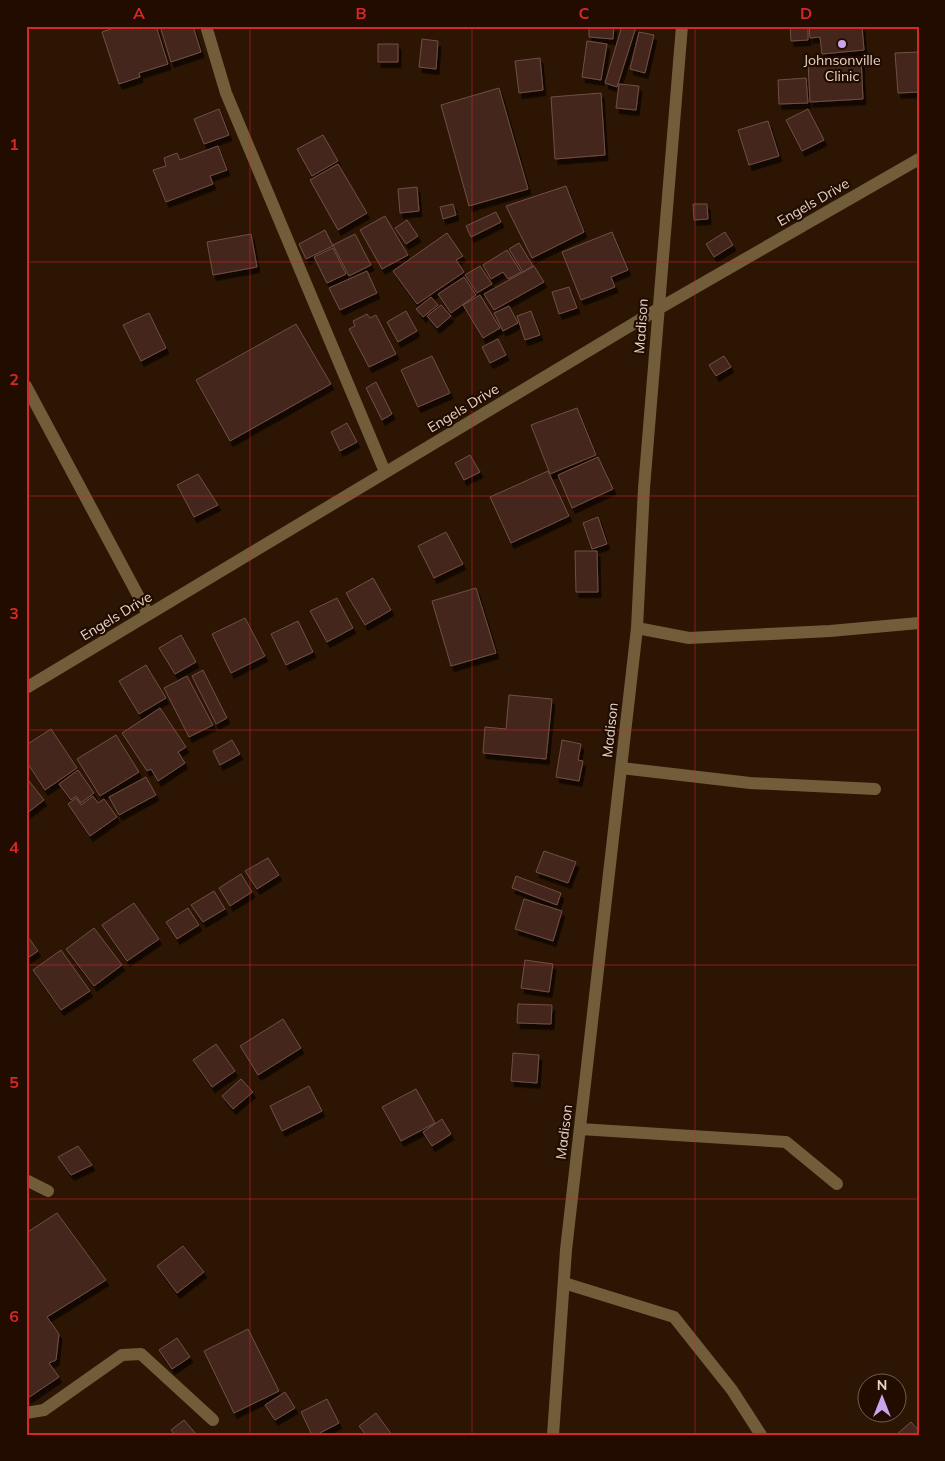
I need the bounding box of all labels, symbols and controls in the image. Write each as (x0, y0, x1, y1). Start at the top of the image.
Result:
text: A (133, 3, 145, 23)
text: B (355, 3, 367, 23)
text: C (579, 3, 590, 23)
text: D (800, 3, 812, 23)
marker: Johnsonville Clinic (836, 38, 848, 50)
place label: Johnsonville Clinic (803, 51, 881, 85)
text: 1 (9, 134, 19, 154)
street label: Engels Drive (774, 174, 852, 230)
street label: Madison (630, 298, 652, 354)
text: 2 (9, 369, 19, 389)
street label: Engels Drive (424, 380, 502, 436)
street label: Engels Drive (77, 588, 155, 644)
text: 3 (9, 603, 19, 623)
street label: Madison (598, 702, 622, 758)
text: 4 (9, 837, 19, 857)
text: 5 (9, 1072, 19, 1092)
street label: Madison (552, 1103, 576, 1161)
text: 6 (9, 1306, 19, 1326)
north arrow (858, 1374, 908, 1424)
text: N (877, 1376, 887, 1394)

